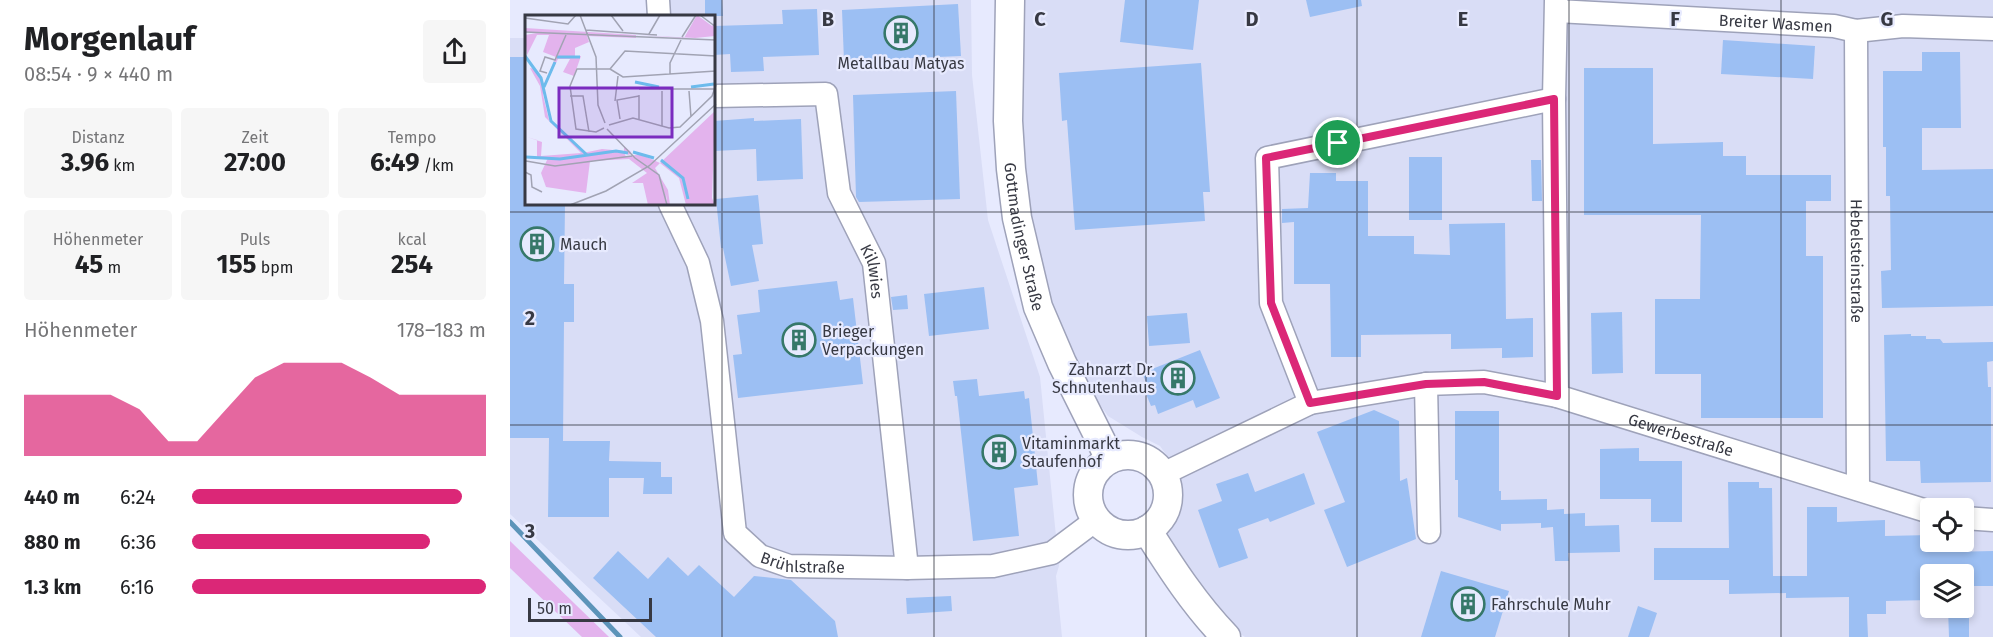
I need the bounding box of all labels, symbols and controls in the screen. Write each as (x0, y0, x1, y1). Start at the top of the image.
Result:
text: B (822, 7, 834, 31)
text: C (1034, 7, 1046, 31)
text: D (1245, 7, 1259, 31)
text: E (1458, 7, 1468, 31)
text: F (1670, 7, 1680, 31)
text: G (1881, 7, 1893, 31)
street label: Breiter Wasmen (1718, 11, 1833, 36)
inset map (525, 15, 716, 206)
building icon: Metallbau Matyas (883, 15, 919, 51)
text: Morgenlauf (24, 19, 195, 59)
button: share (423, 20, 486, 83)
place label: Metallbau Matyas (838, 54, 964, 73)
text: 08:54 · 9 × 440 m (24, 62, 173, 86)
pin (1312, 117, 1363, 168)
icon: arrive (1321, 126, 1354, 159)
text: Distanz (71, 128, 125, 147)
text: Zeit (241, 128, 269, 147)
text: Tempo (388, 128, 436, 147)
text: 3.96 (61, 147, 109, 178)
text: 27:00 (224, 147, 286, 178)
text: 6:49 (370, 147, 420, 178)
text: km (109, 156, 135, 175)
text: /km (420, 156, 454, 175)
street label: Gottmadinger Straße (1001, 162, 1048, 313)
street label: Hebelsteinstraße (1847, 199, 1866, 323)
building icon: Mauch (519, 226, 555, 262)
text: Höhenmeter (53, 230, 143, 249)
text: Puls (240, 230, 270, 249)
text: kcal (398, 230, 426, 249)
place label: Mauch (560, 235, 608, 254)
street label: Killwies (856, 241, 887, 300)
text: 45 (75, 249, 103, 280)
text: 155 (217, 249, 256, 280)
text: 254 (391, 249, 433, 280)
text: m (103, 258, 121, 277)
text: bpm (256, 258, 293, 277)
text: 2 (525, 306, 535, 330)
text: Höhenmeter (24, 318, 137, 342)
text: 178–183 m (397, 318, 486, 342)
building icon: Brieger Verpackungen (781, 322, 817, 358)
place label: Brieger Verpackungen (822, 322, 924, 359)
place label: Zahnarzt Dr. Schnutenhaus (1052, 360, 1155, 397)
building icon: Zahnarzt Dr. Schnutenhaus (1160, 360, 1196, 396)
street label: Gewerbestraße (1626, 410, 1736, 460)
building icon: Vitaminmarkt Staufenhof (981, 434, 1017, 470)
place label: Vitaminmarkt Staufenhof (1022, 434, 1120, 471)
text: 440 m (24, 485, 80, 509)
text: 6:24 (120, 485, 155, 509)
map controls (1920, 498, 1974, 618)
button: locate (1920, 498, 1974, 552)
text: 3 (524, 519, 535, 543)
text: 880 m (24, 530, 81, 554)
text: 6:36 (120, 530, 156, 554)
street label: Brühlstraße (758, 548, 845, 577)
button: layers (1920, 564, 1974, 618)
text: 1.3 km (24, 575, 81, 599)
text: 6:16 (120, 575, 154, 599)
building icon: Fahrschule Muhr (1450, 586, 1486, 622)
scale bar (528, 595, 652, 622)
place label: Fahrschule Muhr (1491, 595, 1611, 614)
text: 50 m (537, 599, 572, 618)

